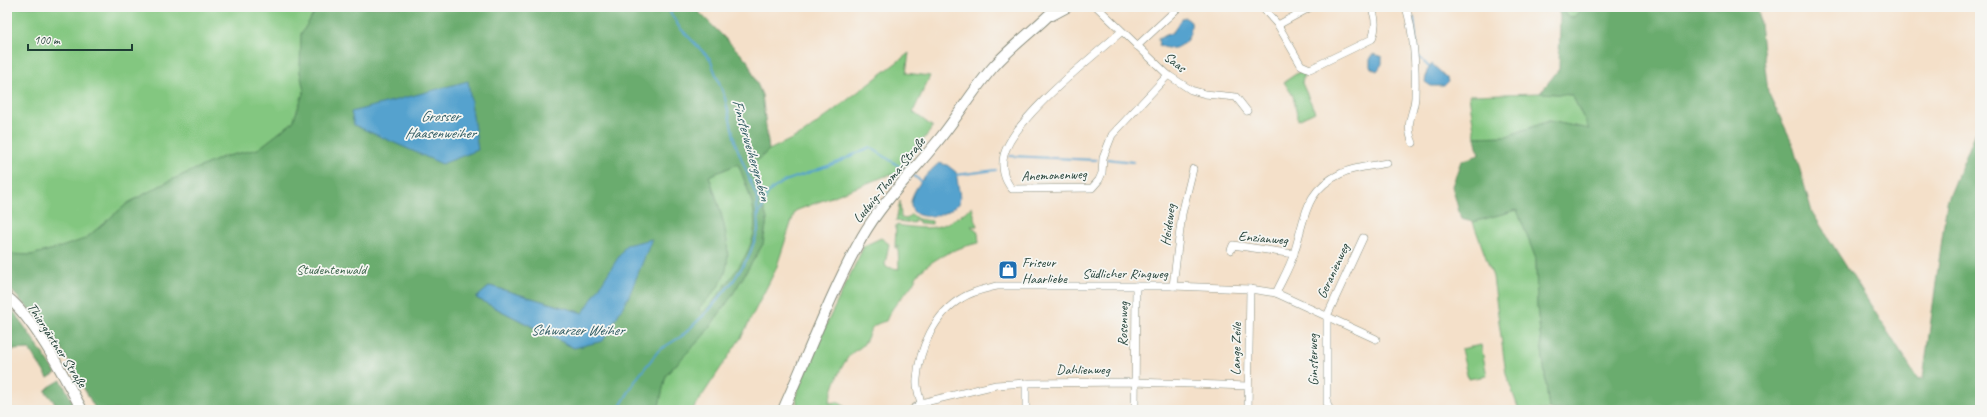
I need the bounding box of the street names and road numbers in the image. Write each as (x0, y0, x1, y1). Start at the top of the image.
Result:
street label: Saas (1161, 48, 1190, 77)
street label: Ludwig-Thoma-Straße (849, 133, 930, 226)
street label: Anemonenweg (1021, 165, 1088, 185)
street label: Heideweg (1157, 202, 1179, 247)
street label: Enzianweg (1238, 227, 1289, 249)
street label: Geranienweg (1313, 240, 1354, 301)
street label: Südlicher Ringweg (1082, 265, 1169, 282)
street label: Thiergärtner Straße (23, 299, 92, 392)
street label: Rosenweg (1114, 300, 1132, 346)
street label: Lange Zeile (1227, 321, 1245, 375)
street label: Ginsterweg (1304, 333, 1322, 386)
street label: Dahlienweg (1056, 361, 1111, 378)

